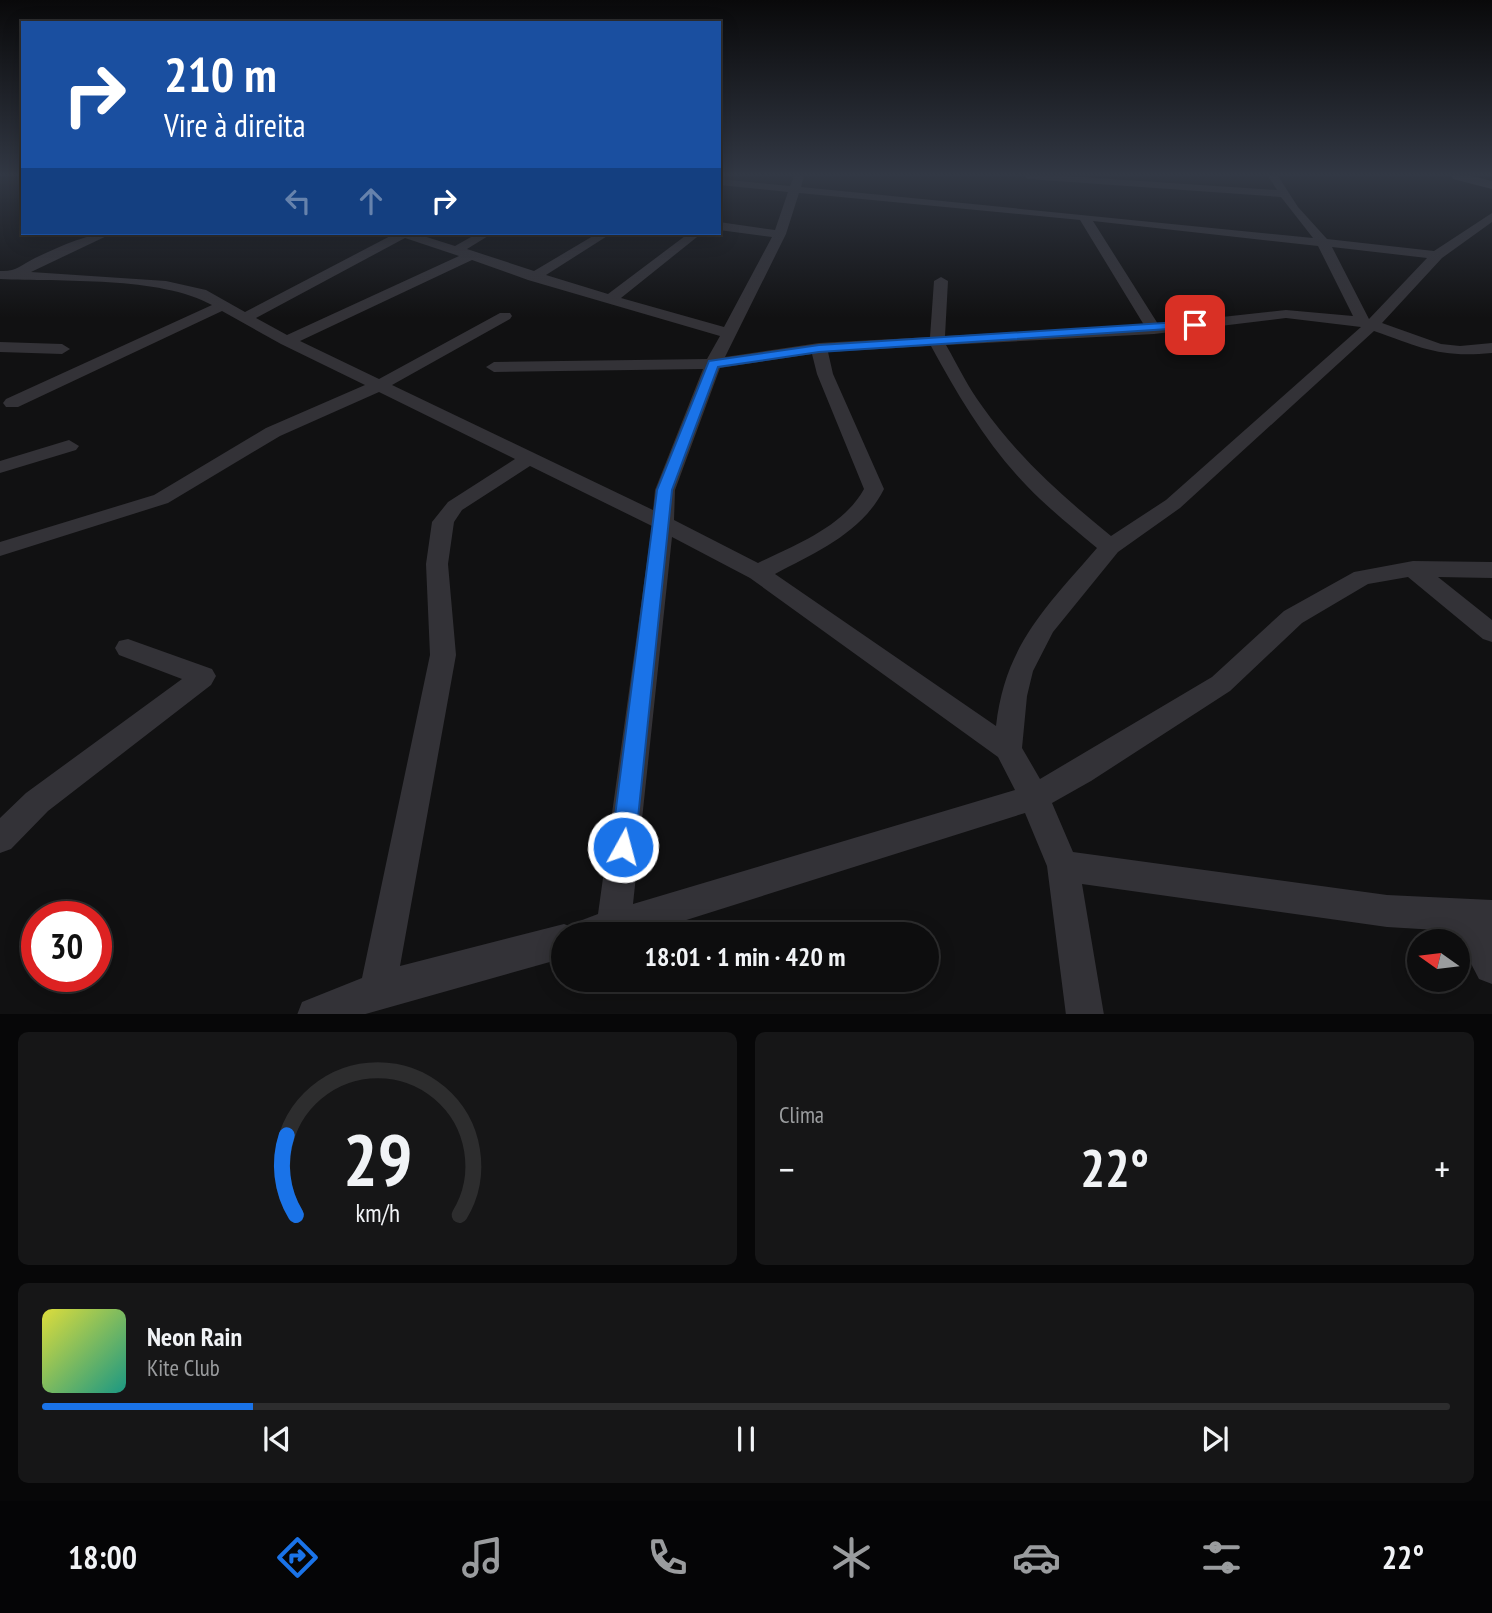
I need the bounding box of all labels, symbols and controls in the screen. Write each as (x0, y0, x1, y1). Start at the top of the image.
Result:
text: 210 m (164, 42, 277, 106)
icon: right (49, 49, 140, 140)
text: Vire à direita (164, 104, 305, 146)
icon: left (279, 182, 317, 220)
icon: ahead (352, 182, 390, 220)
icon: right (425, 182, 463, 220)
pin (1165, 295, 1225, 355)
icon: arrive (1176, 306, 1214, 344)
position arrow (586, 810, 660, 884)
speed limit sign: 30 (21, 901, 112, 992)
north arrow (1407, 929, 1470, 992)
map controls (1407, 929, 1470, 992)
text: 18:01 · 1 min · 420 m (645, 940, 845, 973)
text: Clima (779, 1100, 824, 1129)
text: 29 (343, 1111, 412, 1205)
text: 22° (1080, 1134, 1149, 1201)
text: − (779, 1144, 795, 1193)
text: + (1434, 1144, 1450, 1193)
text: km/h (355, 1196, 400, 1228)
text: Neon Rain (147, 1320, 242, 1353)
text: Kite Club (147, 1353, 220, 1382)
icon: previous (258, 1420, 296, 1458)
icon: pause (727, 1420, 765, 1458)
icon: next (1196, 1420, 1234, 1458)
icon: directions (273, 1533, 322, 1582)
icon: music (458, 1533, 507, 1582)
icon: phone (643, 1533, 692, 1582)
icon: climate (827, 1533, 876, 1582)
icon: car (1012, 1533, 1061, 1582)
icon: filters (1197, 1533, 1246, 1582)
text: 18:00 (68, 1536, 137, 1578)
text: 22° (1382, 1536, 1424, 1578)

